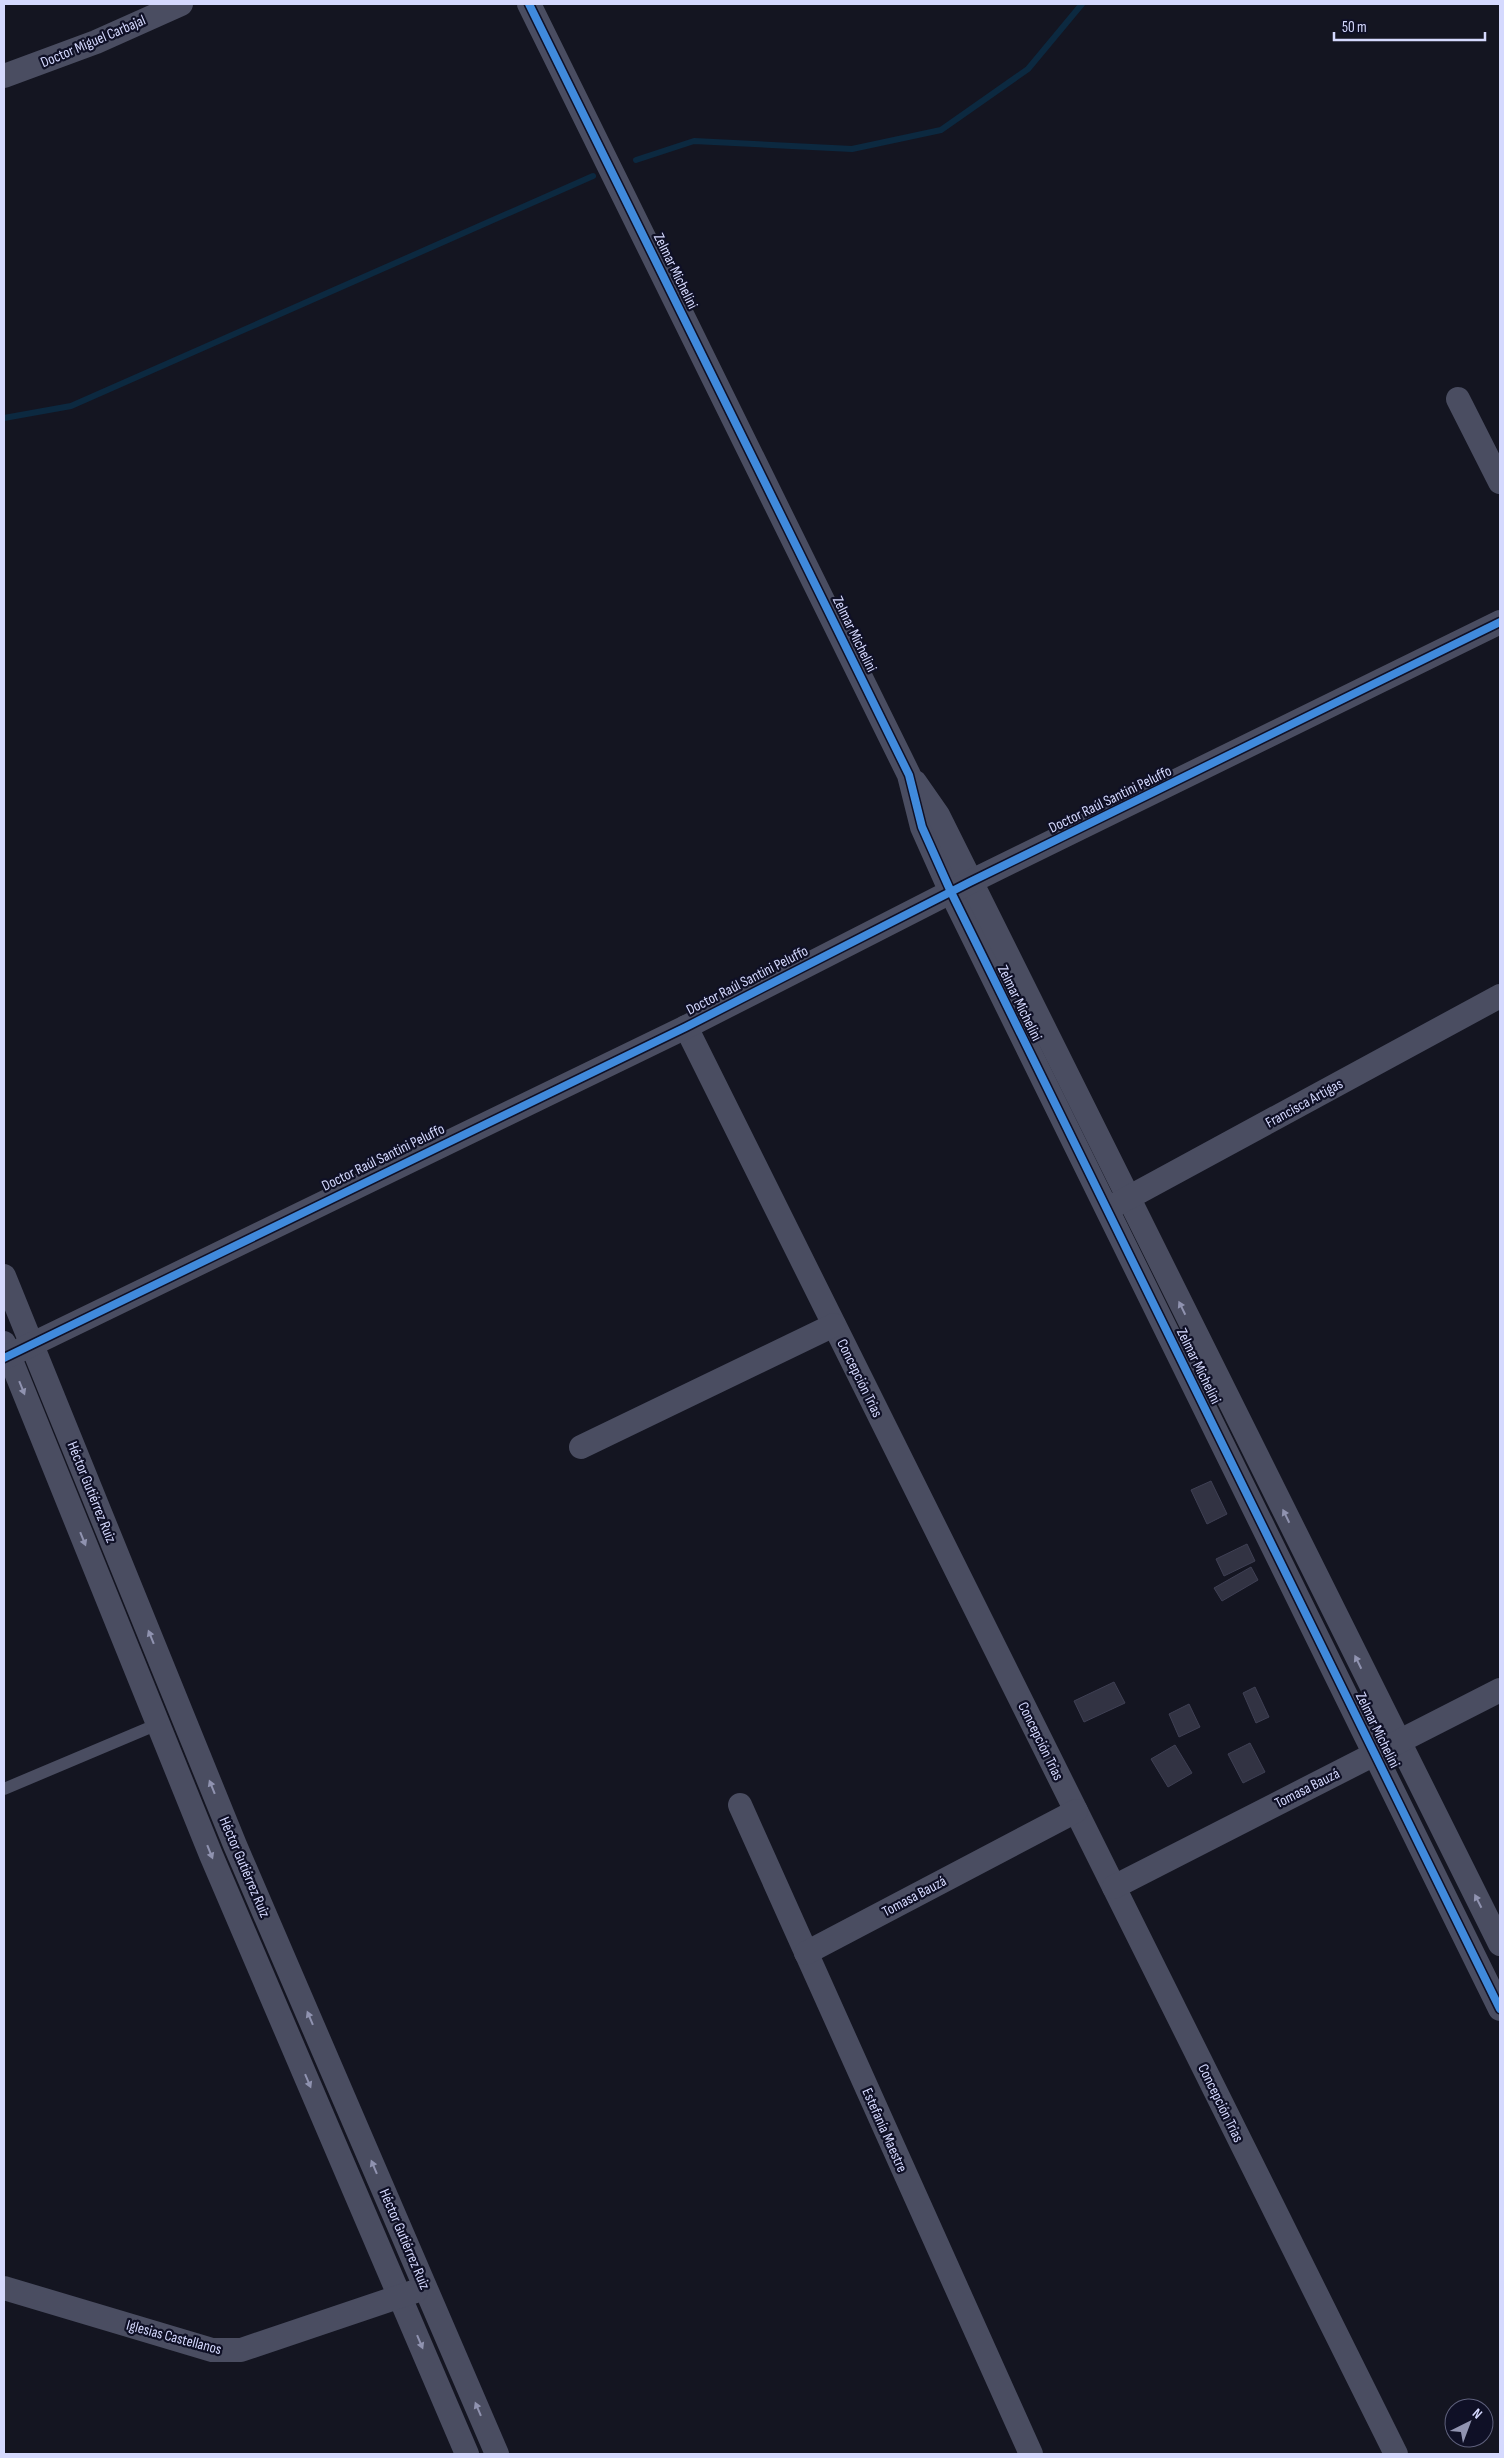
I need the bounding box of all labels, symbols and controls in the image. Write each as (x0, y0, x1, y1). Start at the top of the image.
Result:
scale bar (1334, 10, 1485, 42)
street label: Doctor Miguel Carbajal (38, 11, 149, 72)
text: 50 m (1342, 18, 1367, 37)
street label: Zelmar Michelini (649, 230, 702, 312)
street label: Zelmar Michelini (828, 593, 881, 675)
street label: Doctor Raúl Santini Peluffo (1046, 761, 1175, 837)
street label: Doctor Raúl Santini Peluffo (683, 941, 811, 1019)
street label: Zelmar Michelini (993, 962, 1046, 1044)
street label: Francisca Artigas (1262, 1074, 1346, 1132)
street label: Doctor Raúl Santini Peluffo (319, 1119, 448, 1195)
one-way arrow (1178, 1301, 1186, 1315)
street label: Zelmar Michelini (1172, 1325, 1225, 1407)
street label: Concepción Trias (832, 1336, 887, 1421)
one-way arrow (18, 1381, 26, 1396)
street label: Héctor Gutiérrez Ruiz (63, 1439, 121, 1546)
one-way arrow (1282, 1509, 1290, 1523)
one-way arrow (79, 1532, 87, 1547)
one-way arrow (147, 1629, 155, 1644)
one-way arrow (1354, 1655, 1362, 1669)
street label: Zelmar Michelini (1351, 1689, 1404, 1771)
street label: Concepción Trias (1013, 1699, 1068, 1784)
street label: Tomasa Bauzá (1272, 1764, 1343, 1813)
one-way arrow (208, 1780, 215, 1795)
street label: Héctor Gutiérrez Ruiz (215, 1814, 275, 1921)
one-way arrow (207, 1844, 214, 1859)
street label: Tomasa Bauzá (879, 1871, 950, 1921)
one-way arrow (1474, 1894, 1482, 1908)
one-way arrow (305, 2011, 313, 2025)
street label: Concepción Trias (1193, 2061, 1248, 2146)
one-way arrow (305, 2074, 313, 2088)
street label: Estefanía Maestre (858, 2085, 912, 2175)
one-way arrow (369, 2160, 377, 2174)
street label: Héctor Gutiérrez Ruiz (375, 2186, 435, 2293)
street label: Iglesias Castellanos (124, 2316, 223, 2359)
one-way arrow (416, 2335, 424, 2350)
north arrow (1444, 2398, 1494, 2448)
one-way arrow (474, 2402, 482, 2417)
text: N (1469, 2405, 1486, 2423)

